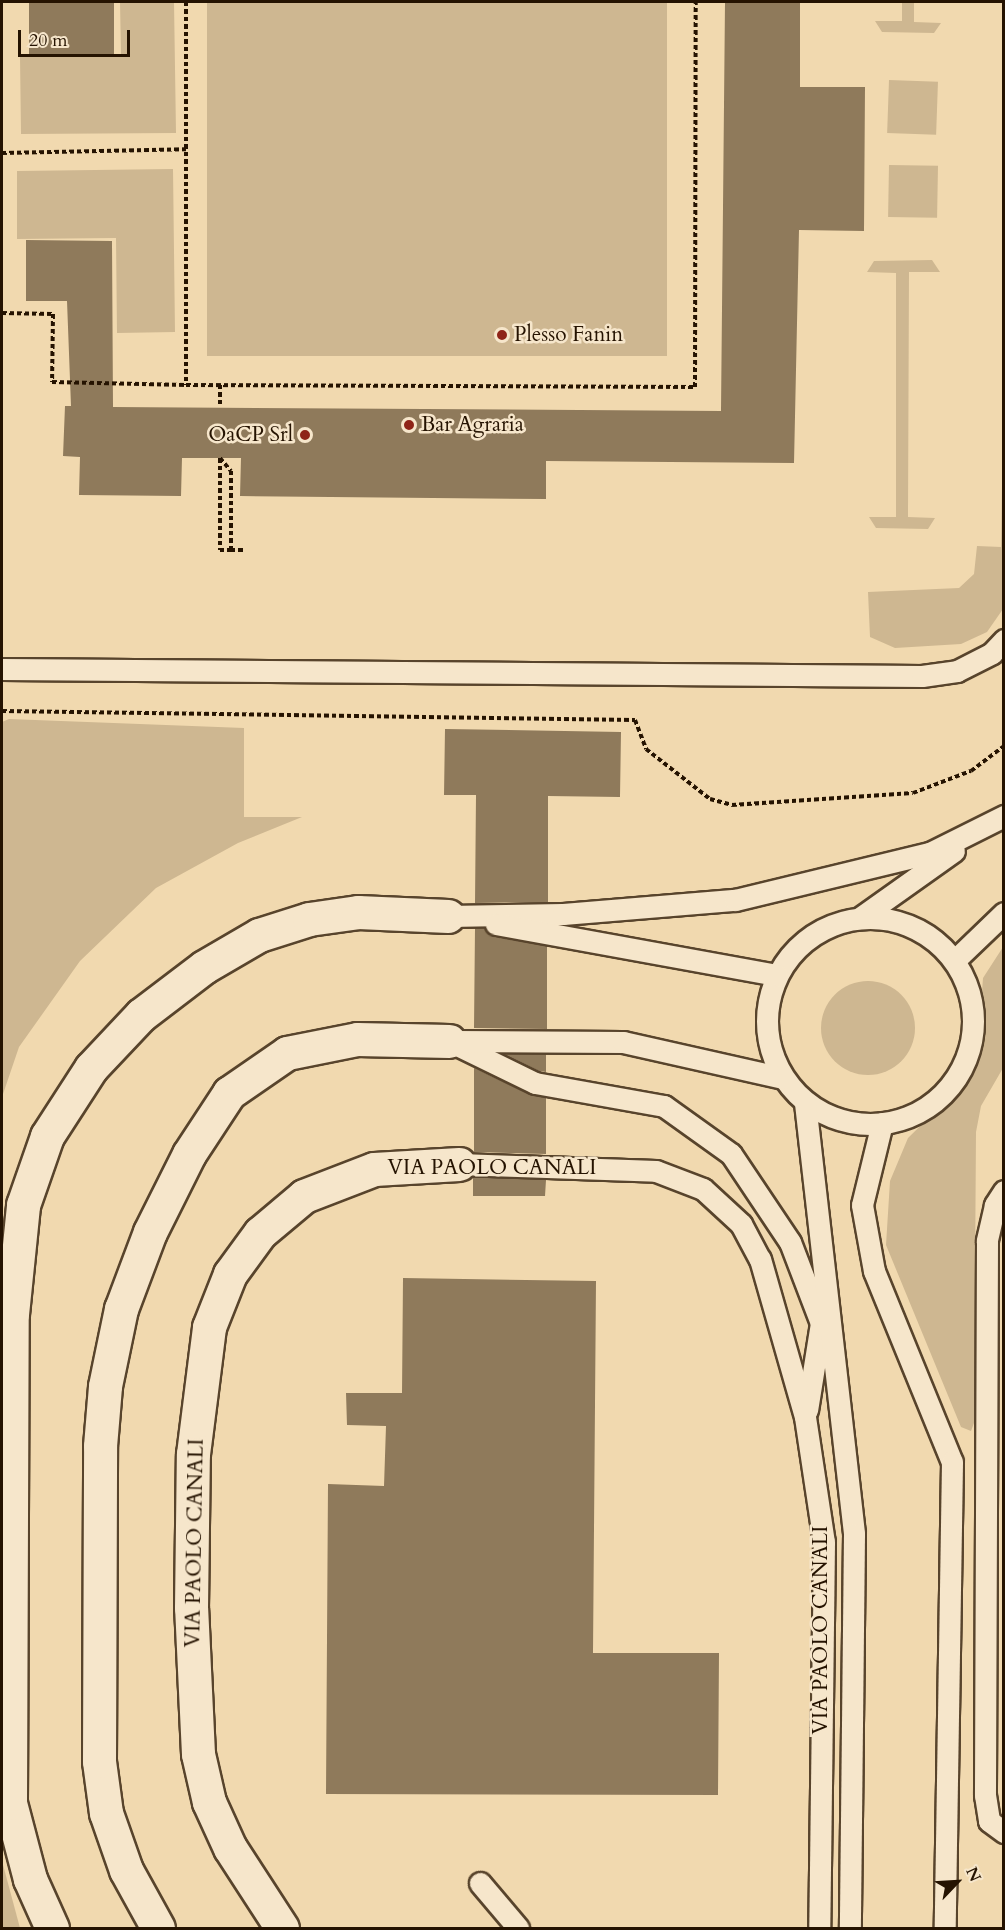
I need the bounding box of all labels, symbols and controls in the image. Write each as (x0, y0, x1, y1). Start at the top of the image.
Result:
scale bar (21, 18, 134, 56)
text: 20 m (29, 28, 68, 53)
place label: Plesso Fanin (514, 322, 623, 348)
marker: Plesso Fanin (495, 328, 509, 342)
place label: Bar Agraria (421, 412, 524, 438)
marker: Bar Agraria (402, 418, 416, 432)
place label: OaCP Srl (208, 422, 293, 448)
marker: OaCP Srl (298, 428, 312, 442)
street label: VIA PAOLO CANALI (388, 1155, 596, 1181)
street label: VIA PAOLO CANALI (181, 1438, 209, 1648)
street label: VIA PAOLO CANALI (808, 1526, 834, 1734)
north arrow (927, 1852, 987, 1912)
text: N (960, 1863, 986, 1885)

